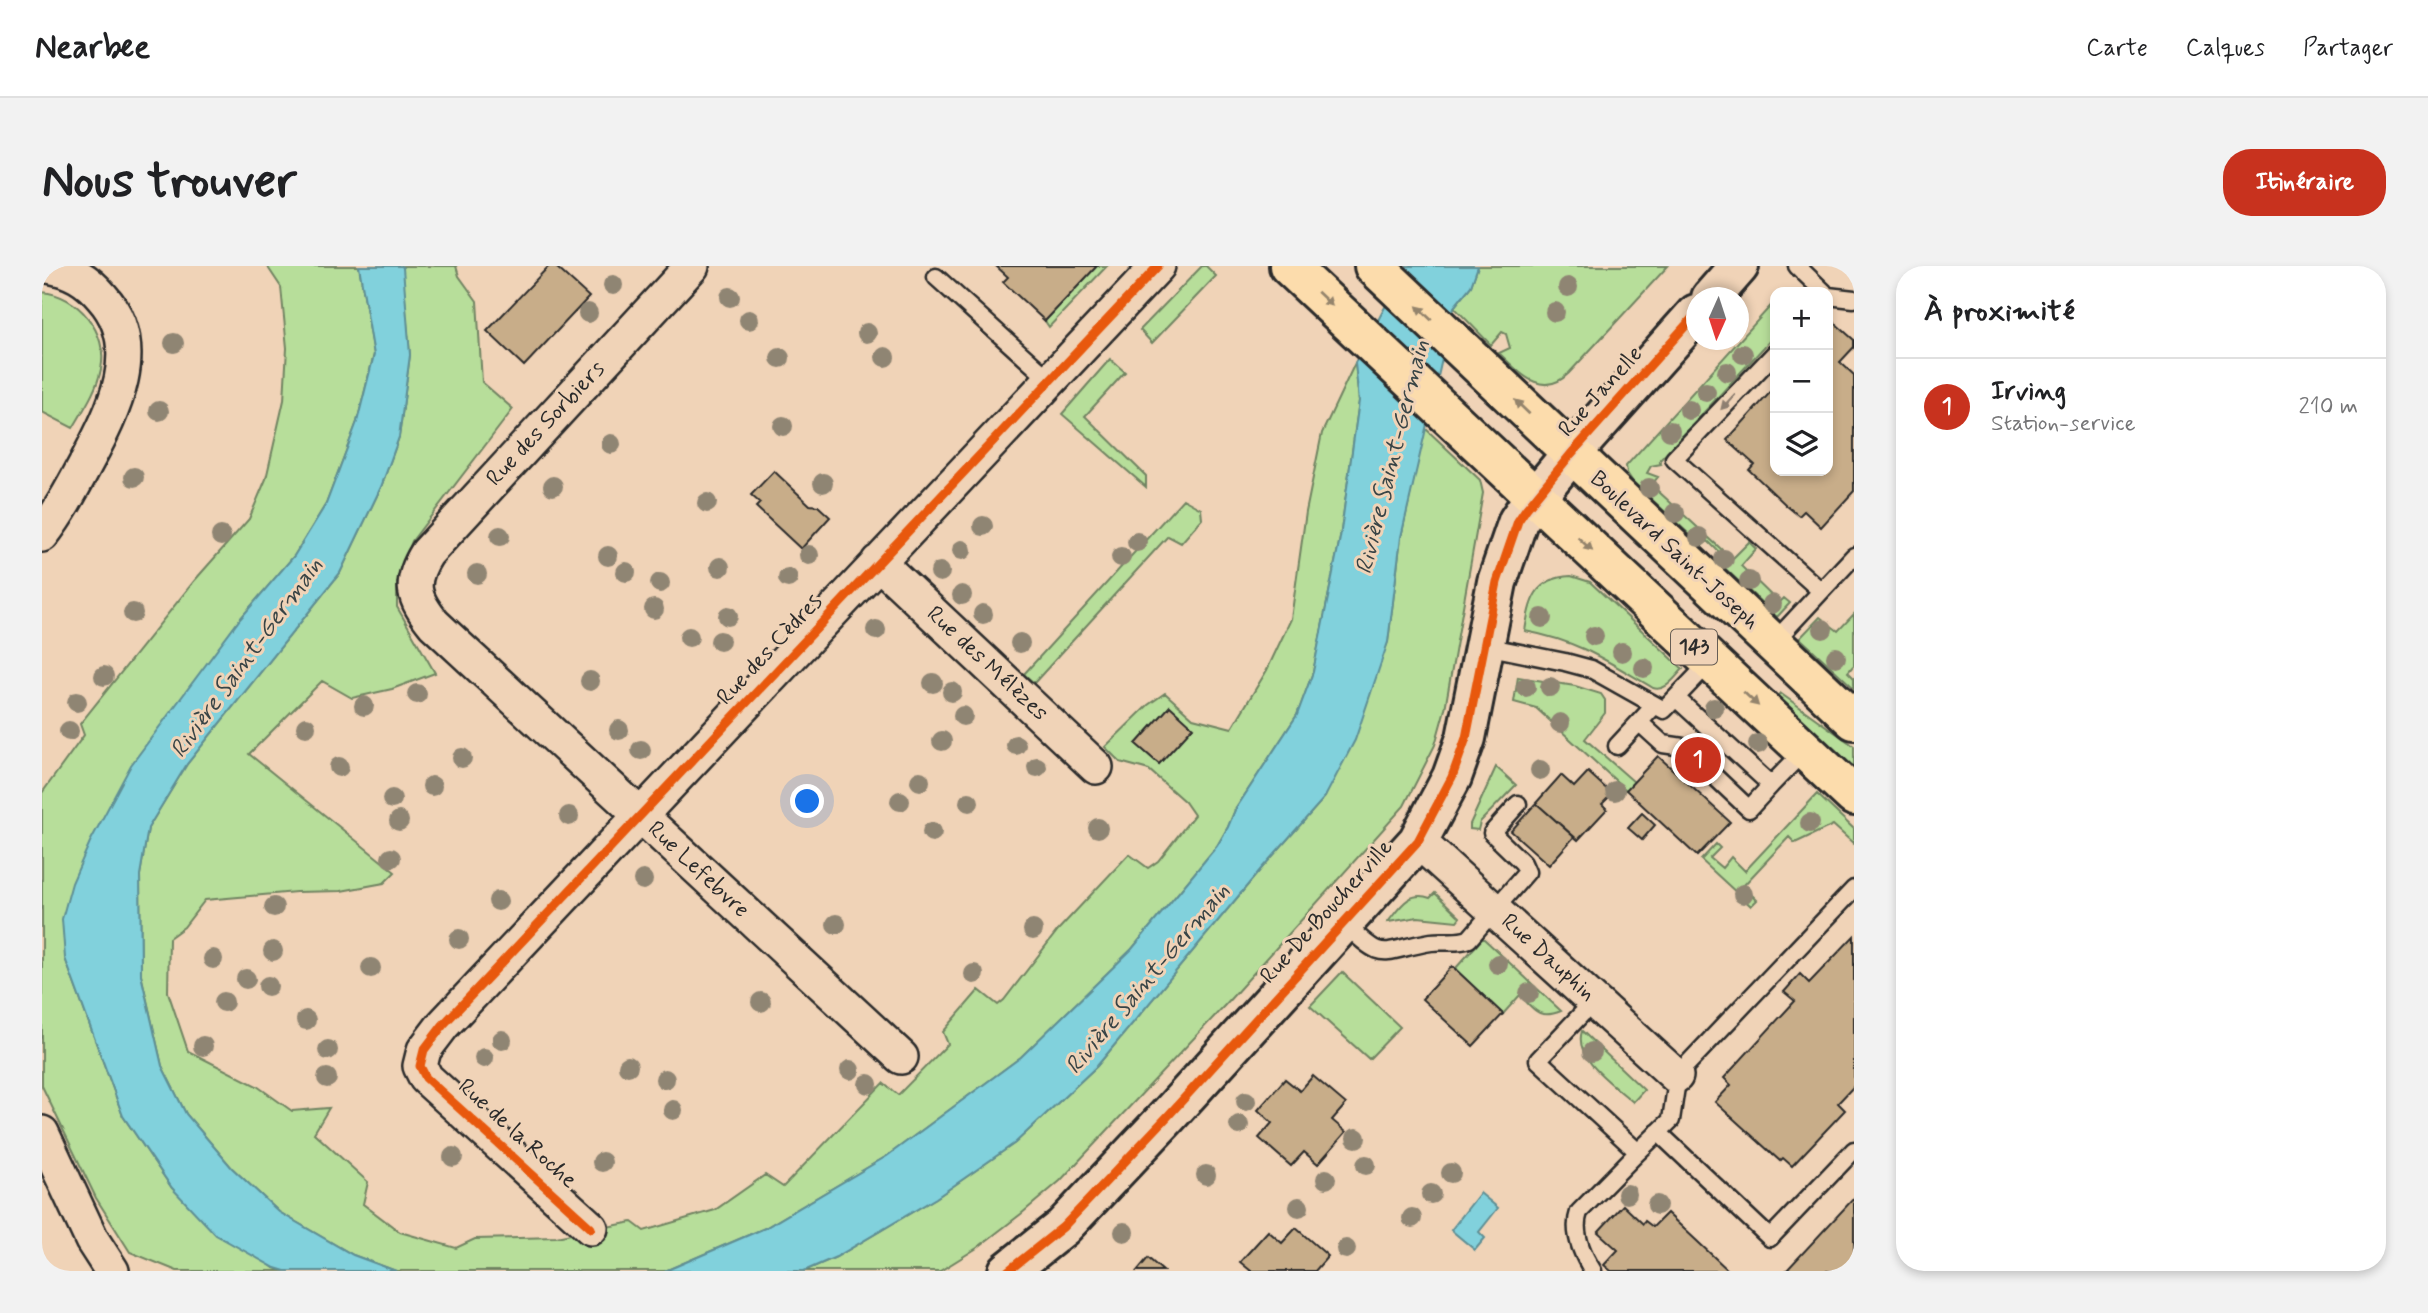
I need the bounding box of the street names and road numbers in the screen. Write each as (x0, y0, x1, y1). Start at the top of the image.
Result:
street label: Rue Janelle (1552, 340, 1650, 444)
street label: Rue des Sorbiers (480, 355, 612, 493)
street label: Boulevard Saint-Joseph (1583, 465, 1765, 637)
street label: Rue des Cèdres (711, 588, 829, 712)
street label: Rue des Mélèzes (920, 600, 1054, 728)
road number: 143 (1671, 630, 1717, 664)
street label: Rue Lefebvre (641, 815, 755, 925)
street label: Rue De Boucherville (1254, 833, 1400, 991)
street label: Rue Dauphin (1494, 907, 1602, 1009)
street label: Rue de la Roche (451, 1072, 583, 1196)

